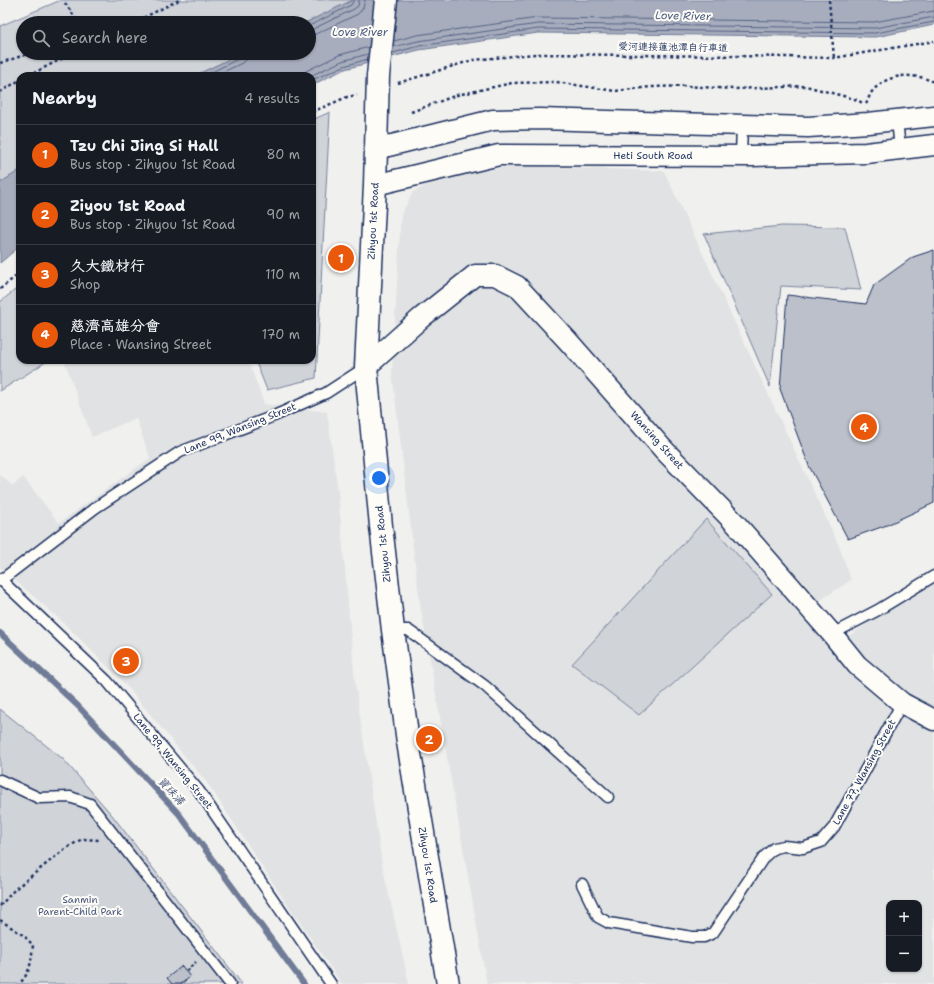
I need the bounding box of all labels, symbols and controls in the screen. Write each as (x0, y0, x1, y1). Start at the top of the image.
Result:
water label: Love River (655, 8, 712, 24)
search box (16, 16, 316, 60)
water label: Love River (332, 25, 389, 40)
icon: search (30, 27, 52, 49)
text: Search here (62, 28, 148, 48)
street label: 愛河連接蓮池潭自行車道 (618, 40, 728, 54)
text: Nearby (32, 87, 97, 109)
text: 4 results (244, 90, 300, 107)
text: Tzu Chi Jing Si Hall (70, 136, 219, 156)
text: 1 (42, 146, 48, 163)
text: 80 m (266, 146, 300, 163)
street label: Heti South Road (613, 149, 693, 162)
text: Bus stop · Zihyou 1st Road (70, 156, 235, 173)
street label: Zihyou 1st Road (364, 182, 382, 260)
text: Ziyou 1st Road (70, 196, 185, 216)
text: 2 (40, 206, 50, 223)
text: 90 m (266, 206, 300, 223)
text: Bus stop · Zihyou 1st Road (70, 216, 235, 233)
pin: 1 (328, 243, 354, 273)
text: 久大鐵材行 (70, 256, 145, 276)
text: 3 (40, 266, 50, 283)
text: 110 m (265, 266, 300, 283)
text: Shop (70, 276, 100, 293)
text: 慈濟高雄分會 (70, 316, 160, 336)
text: 4 (40, 326, 50, 343)
text: 170 m (262, 326, 300, 343)
text: Place · Wansing Street (70, 336, 212, 353)
street label: Lane 99, Wansing Street (182, 400, 298, 456)
street label: Wansing Street (627, 408, 687, 472)
pin: 4 (851, 412, 877, 442)
your location (369, 468, 389, 488)
street label: Zihyou 1st Road (372, 504, 393, 583)
pin: 3 (113, 646, 139, 676)
street label: Lane 99, Wansing Street (130, 710, 216, 812)
street label: Lane 77, Wansing Street (830, 717, 898, 827)
pin: 2 (416, 724, 442, 754)
water label: 寶珠溝 (154, 774, 188, 809)
street label: Zihyou 1st Road (416, 826, 441, 905)
park label: Sanmin Parent-Child Park (38, 893, 122, 918)
map controls (886, 900, 922, 972)
button: + (886, 900, 922, 936)
button: − (886, 936, 922, 972)

